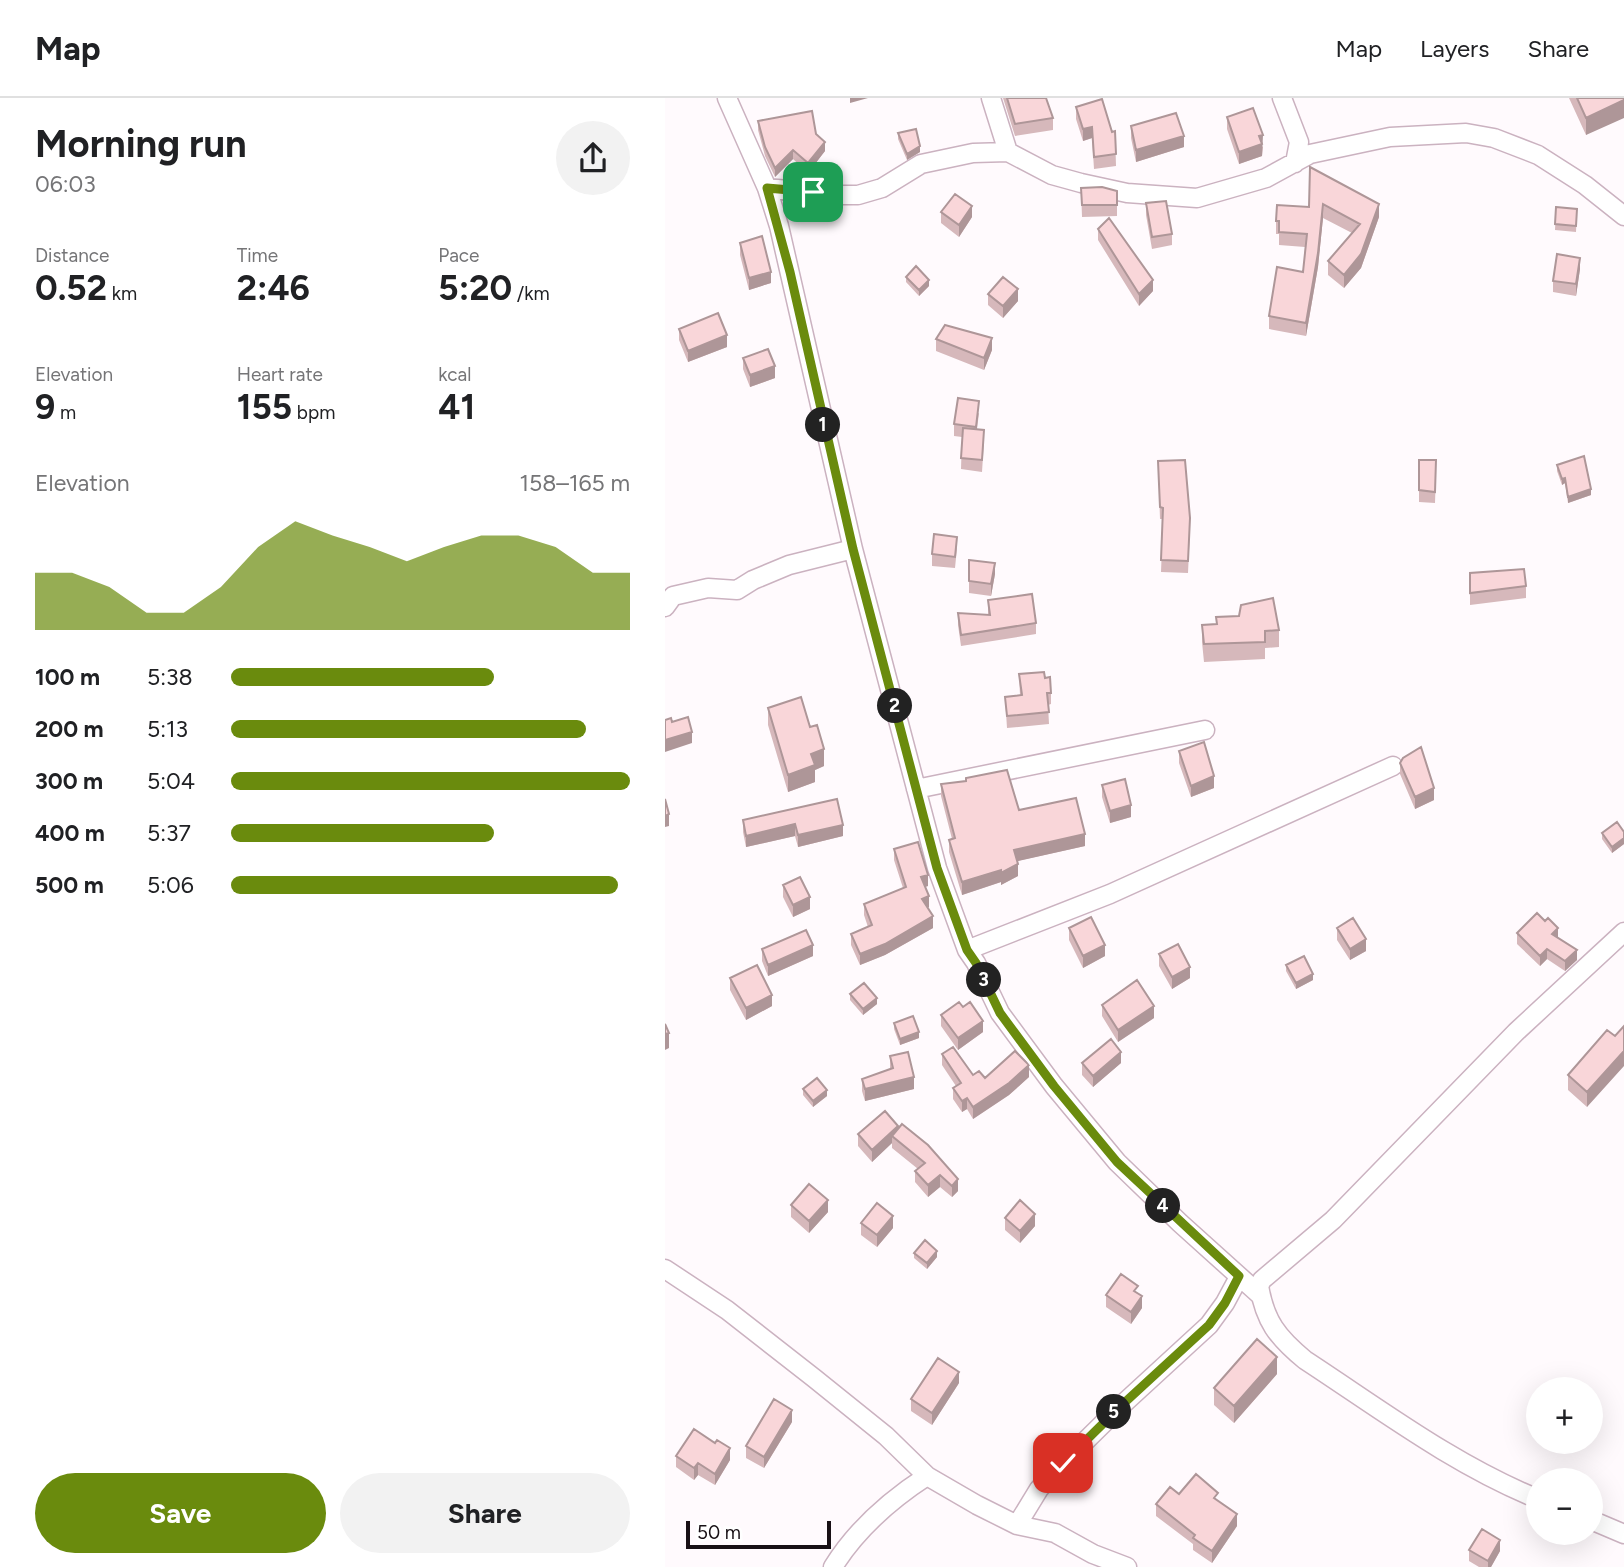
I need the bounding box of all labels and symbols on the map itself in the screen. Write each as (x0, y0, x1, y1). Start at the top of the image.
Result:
pin (783, 162, 843, 222)
pin: 1 (805, 408, 841, 442)
pin: 2 (877, 688, 912, 724)
pin: 3 (967, 962, 1001, 998)
pin: 4 (1145, 1188, 1181, 1224)
pin: 5 (1097, 1394, 1131, 1430)
pin (1033, 1433, 1093, 1493)
scale bar (686, 1518, 831, 1550)

